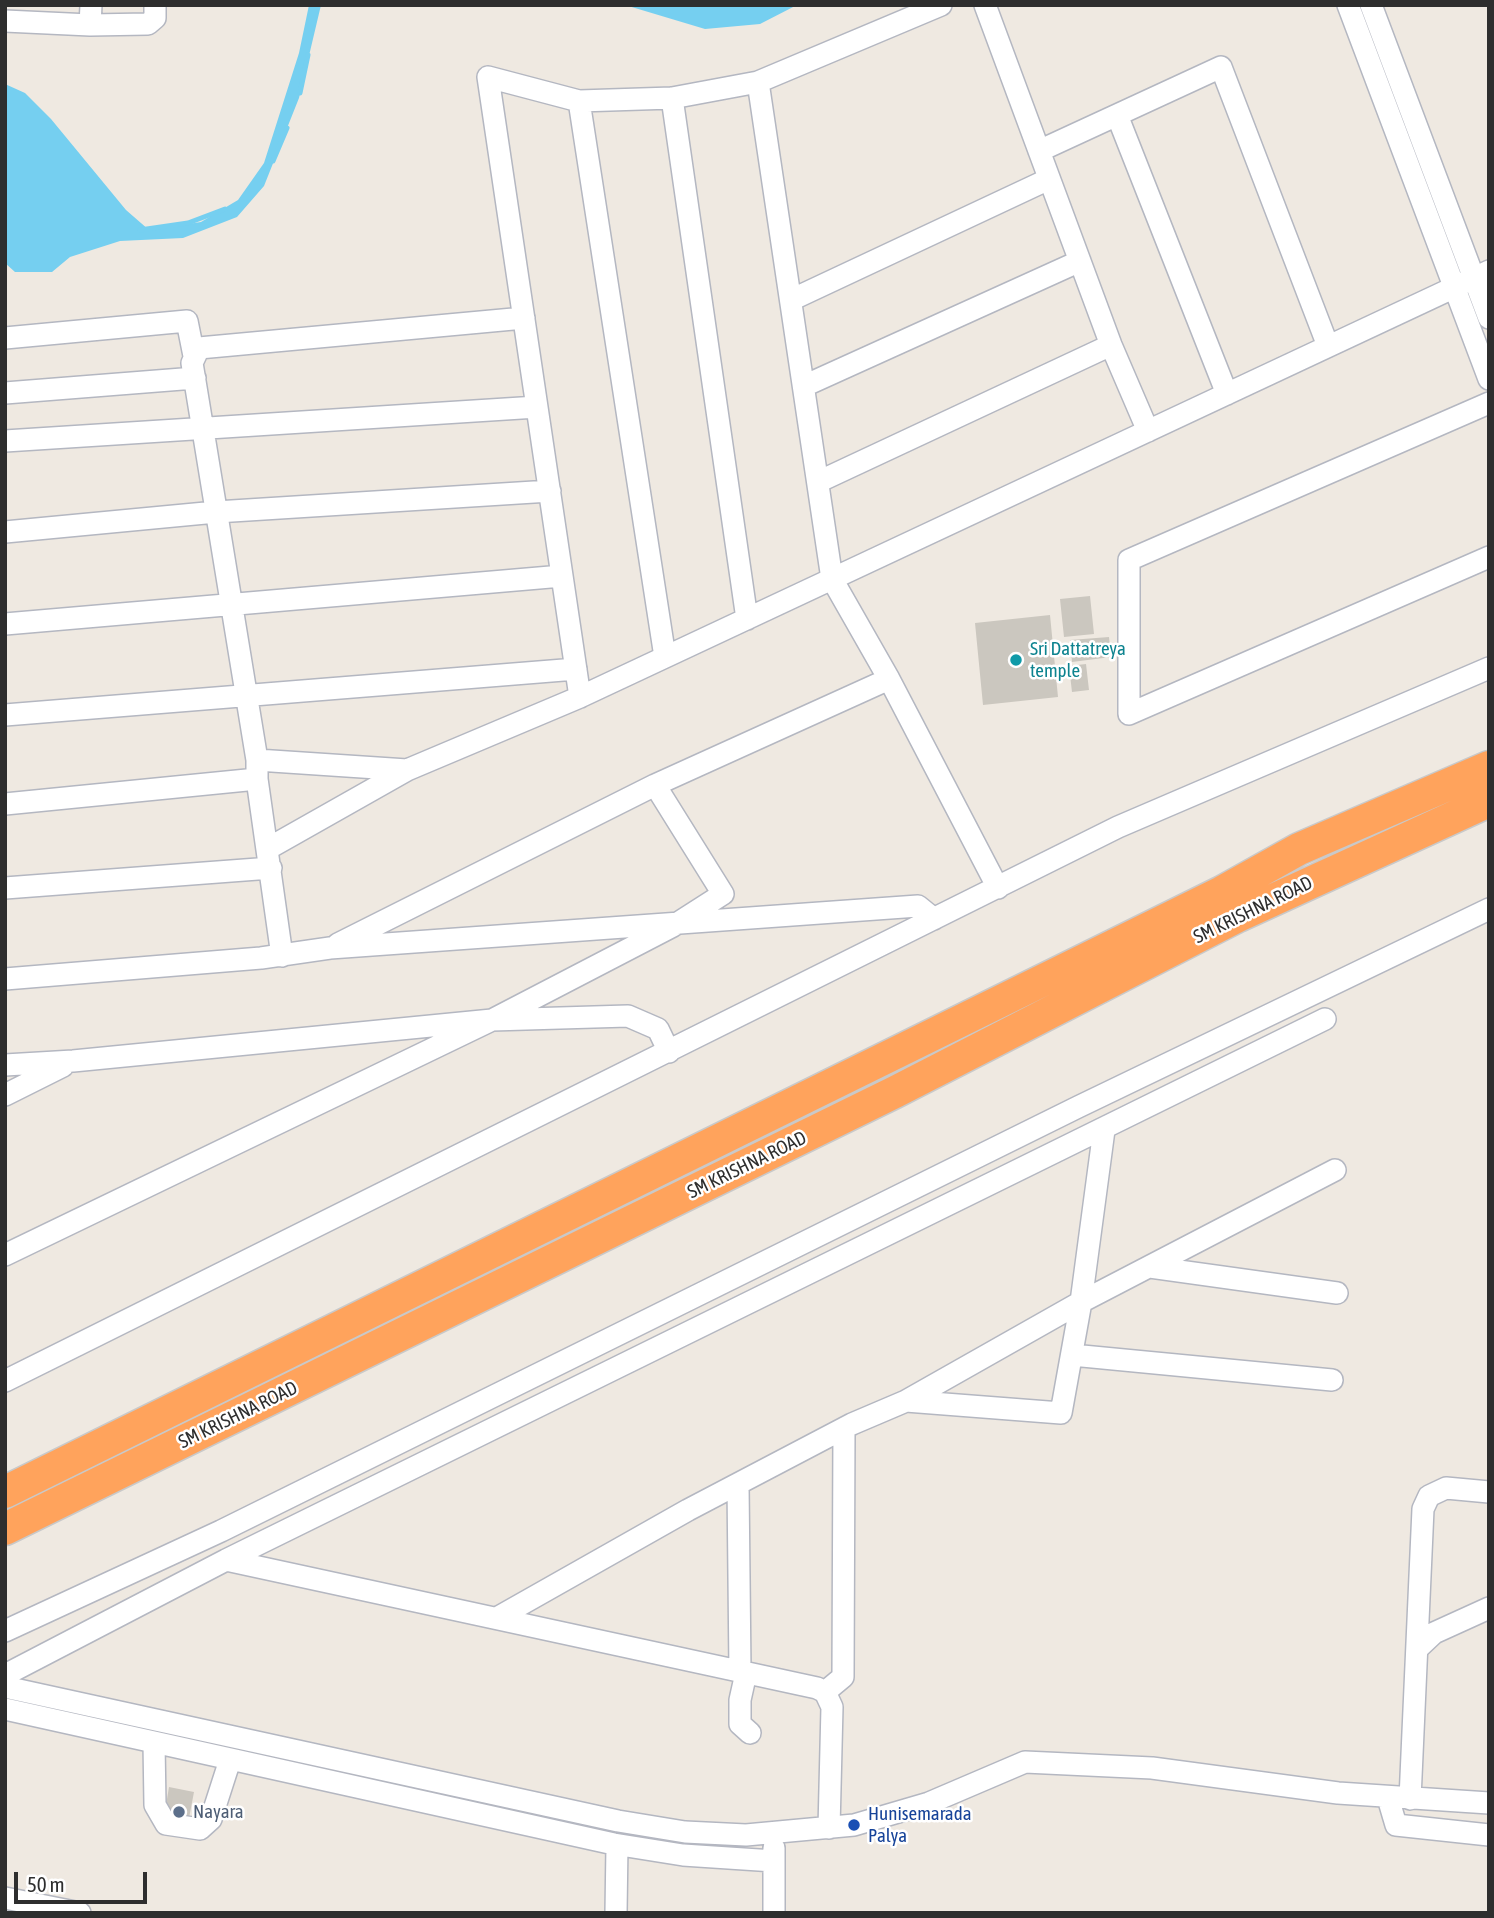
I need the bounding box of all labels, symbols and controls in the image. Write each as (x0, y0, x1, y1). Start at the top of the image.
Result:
place label: Sri Dattatreya temple (1030, 638, 1126, 682)
marker: Sri Dattatreya temple (1008, 652, 1024, 668)
street label: SM KRISHNA ROAD (1190, 871, 1316, 949)
street label: SM KRISHNA ROAD (684, 1126, 810, 1204)
street label: SM KRISHNA ROAD (175, 1376, 301, 1454)
place label: Nayara (193, 1801, 244, 1823)
place label: Hunisemarada Palya (868, 1803, 972, 1847)
marker: Nayara (171, 1804, 187, 1820)
marker: Hunisemarada Palya (846, 1817, 862, 1833)
scale bar (18, 1858, 150, 1902)
text: 50 m (27, 1872, 65, 1896)

